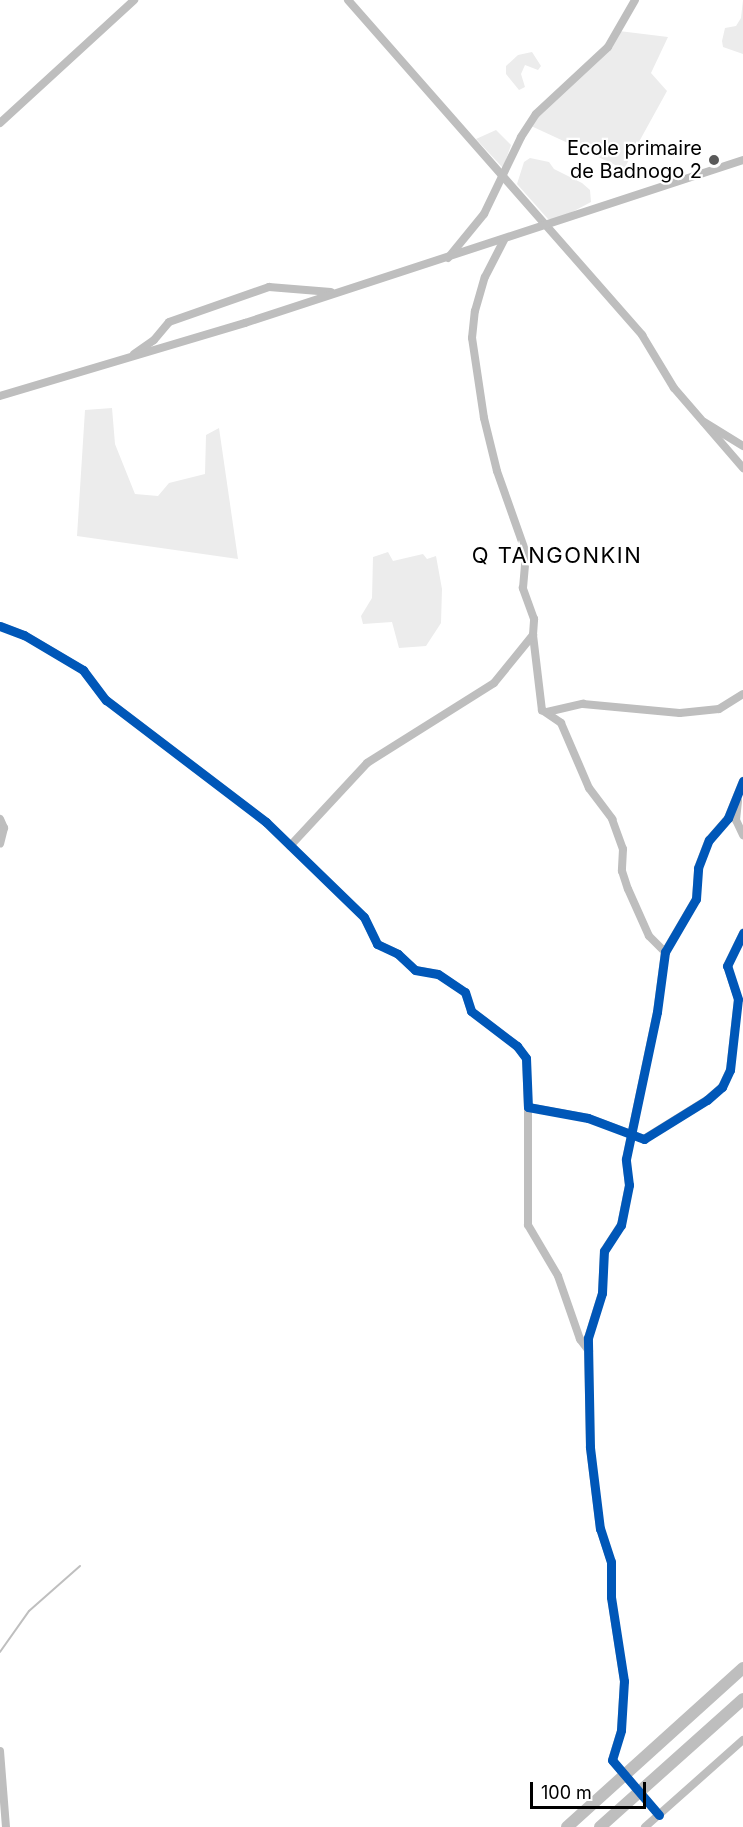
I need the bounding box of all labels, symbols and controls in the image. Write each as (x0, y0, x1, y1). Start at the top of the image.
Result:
place label: Ecole primaire de Badnogo 2 (567, 136, 702, 183)
marker: Ecole primaire de Badnogo 2 (707, 153, 721, 167)
district label: Q TANGONKIN (472, 543, 642, 569)
scale bar (533, 1770, 648, 1808)
text: 100 m (541, 1782, 592, 1803)

